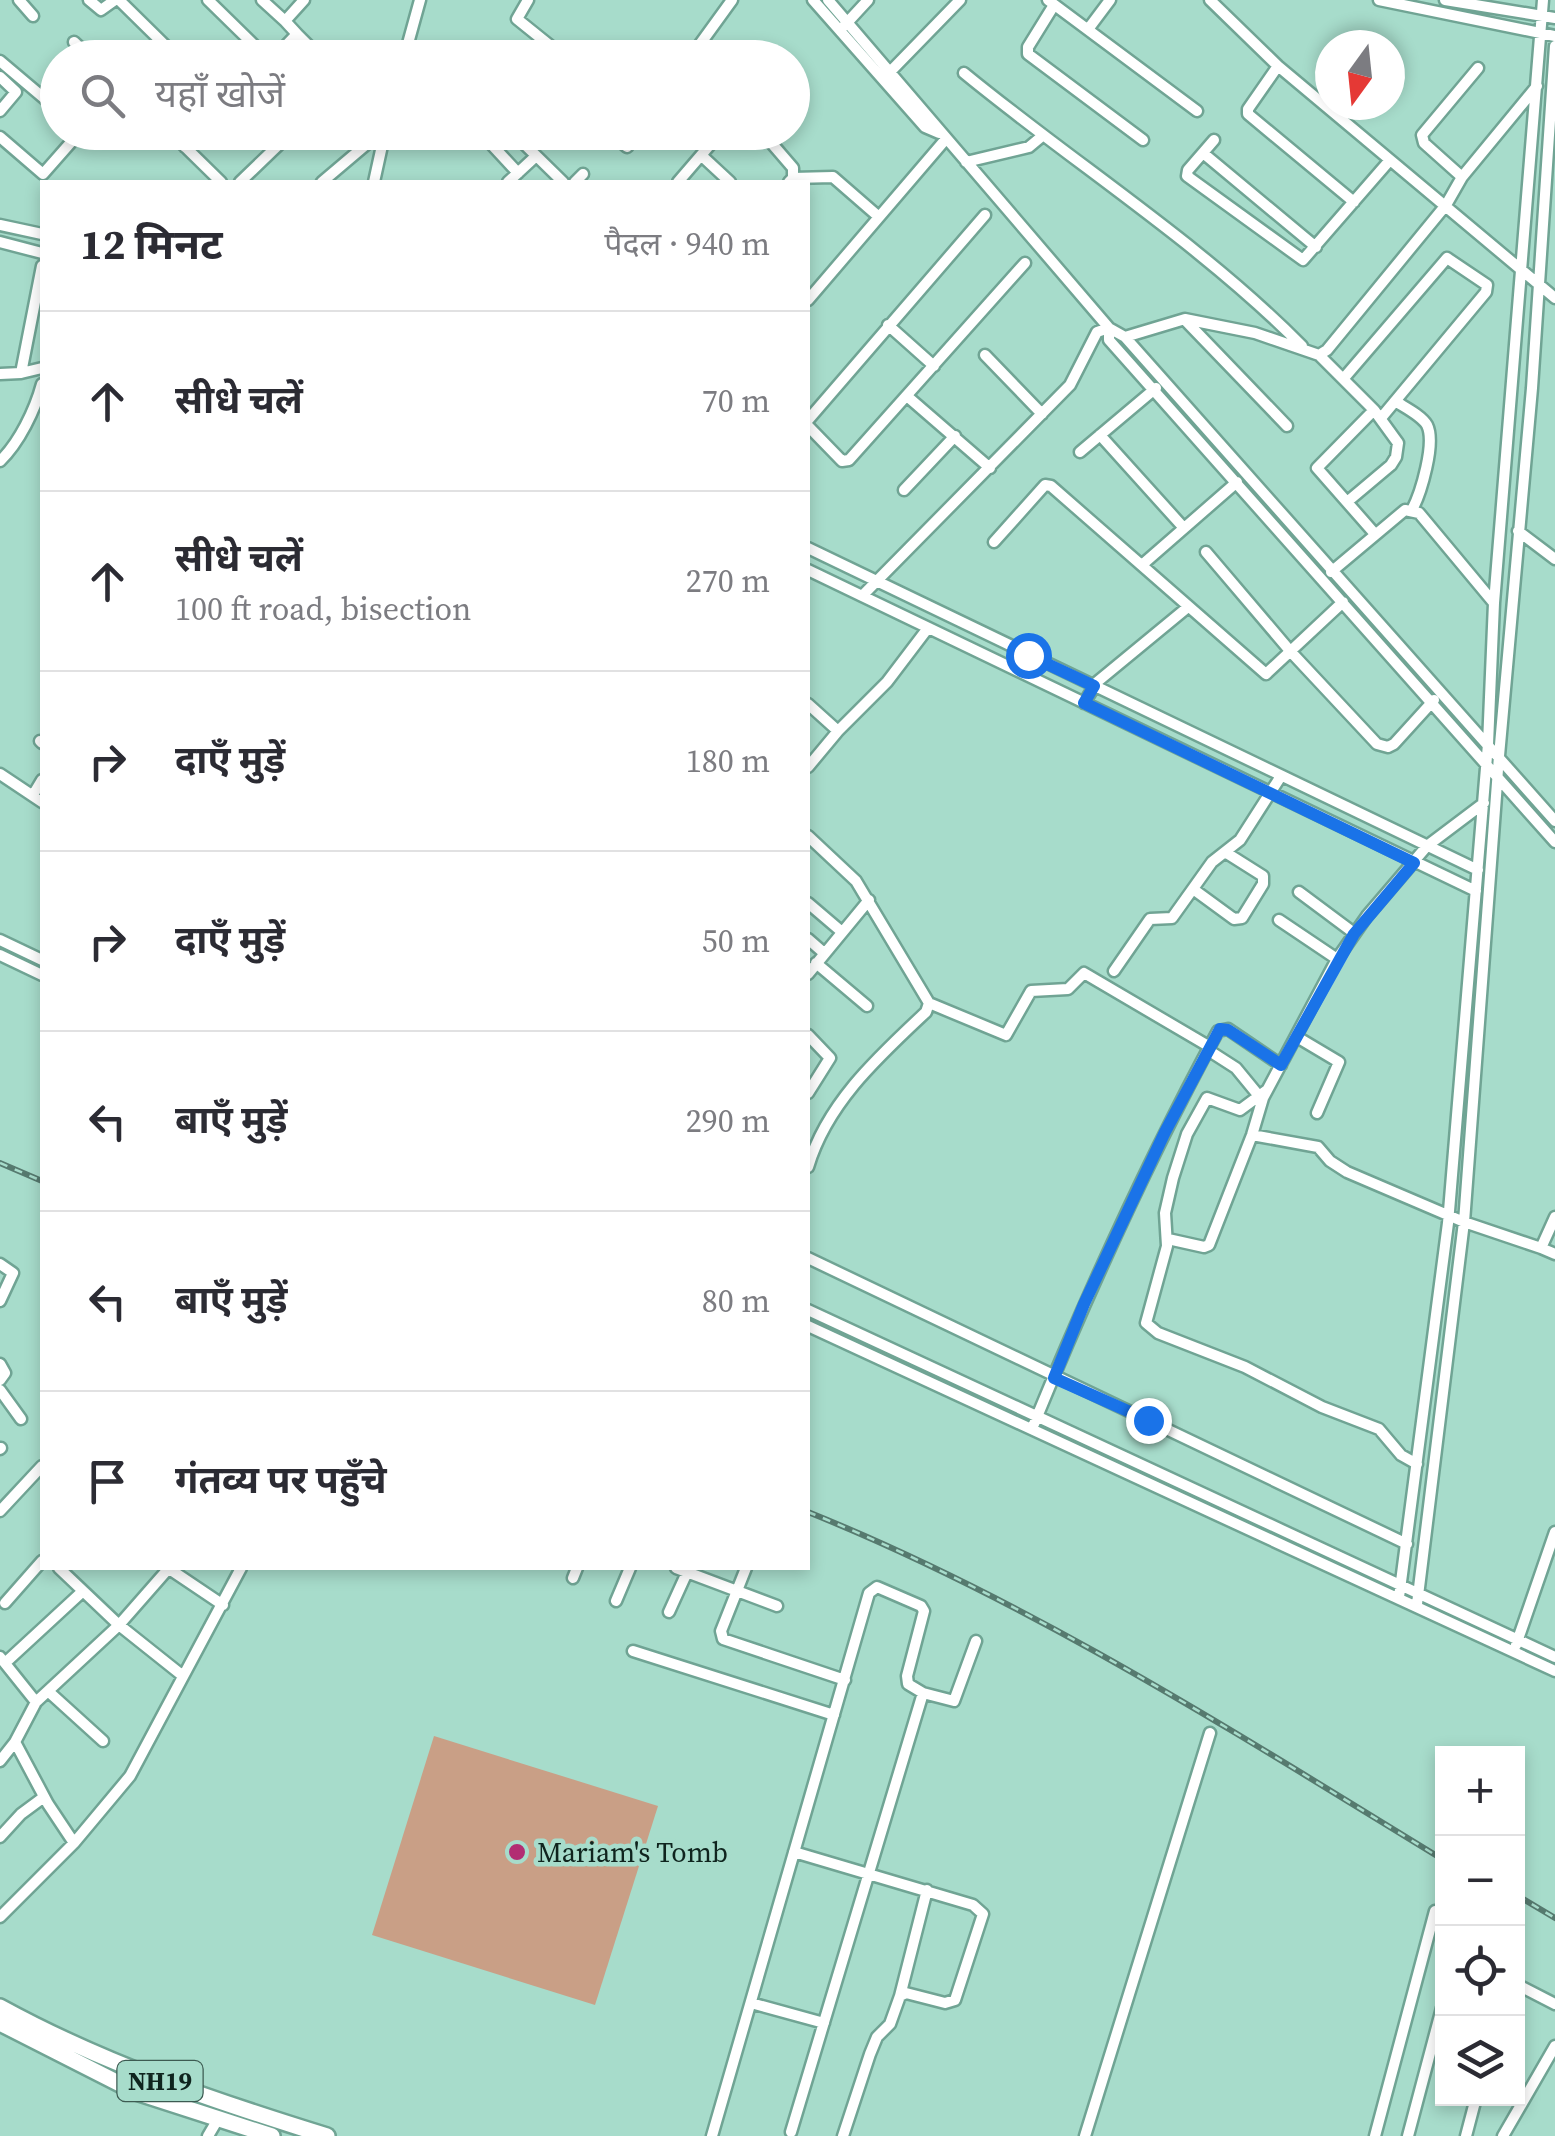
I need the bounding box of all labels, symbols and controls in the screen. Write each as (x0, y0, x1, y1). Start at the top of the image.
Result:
north arrow (1315, 30, 1405, 120)
search box (40, 40, 810, 150)
icon: search (75, 68, 130, 123)
text: यहाँ खोजें (155, 68, 285, 120)
text: 12 मिनट (80, 215, 223, 273)
text: पैदल · 940 m (604, 222, 770, 266)
icon: ahead (80, 374, 135, 429)
text: सीधे चलें (175, 374, 303, 426)
text: 70 m (702, 379, 770, 423)
text: सीधे चलें (175, 532, 303, 584)
icon: ahead (80, 554, 135, 609)
text: 270 m (686, 559, 770, 603)
text: 100 ft road, bisection (175, 587, 472, 631)
route start (1006, 633, 1052, 679)
icon: right (80, 734, 135, 789)
text: दाएँ मुड़ें (175, 734, 285, 786)
text: 180 m (686, 739, 770, 783)
icon: right (80, 914, 135, 969)
text: दाएँ मुड़ें (175, 914, 285, 966)
text: 50 m (702, 919, 770, 963)
icon: left (80, 1094, 135, 1149)
text: बाएँ मुड़ें (175, 1094, 287, 1146)
text: 290 m (686, 1099, 770, 1143)
icon: left (80, 1274, 135, 1329)
text: बाएँ मुड़ें (175, 1274, 287, 1326)
text: 80 m (702, 1279, 770, 1323)
route end (1126, 1398, 1172, 1444)
icon: arrive (80, 1454, 135, 1509)
text: गंतव्य पर पहुँचे (175, 1454, 387, 1506)
map controls (1435, 1746, 1525, 2106)
button: + (1435, 1746, 1525, 1836)
place label: Mariam's Tomb (537, 1833, 728, 1871)
button: − (1435, 1836, 1525, 1926)
marker: Mariam's Tomb (506, 1841, 528, 1863)
button: locate (1435, 1926, 1525, 2016)
button: layers (1435, 2016, 1525, 2106)
road number: NH19 (118, 2061, 202, 2101)

